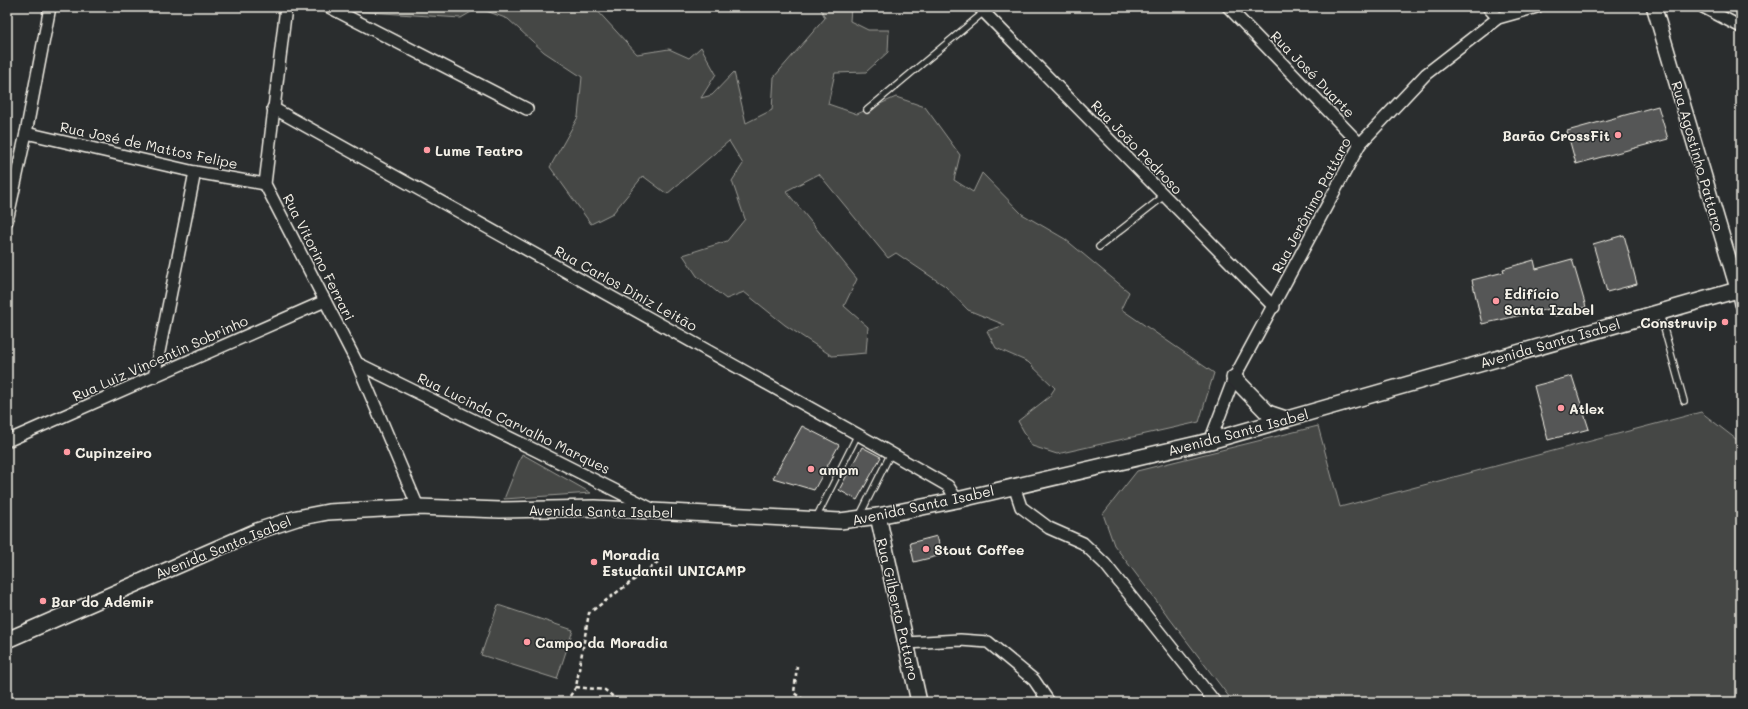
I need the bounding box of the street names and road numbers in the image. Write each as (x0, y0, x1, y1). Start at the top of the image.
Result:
street label: Rua José Duarte (1267, 27, 1359, 121)
street label: Rua Agostinho Pattaro (1667, 79, 1729, 233)
street label: Rua João Pedroso (1087, 96, 1187, 198)
street label: Rua José de Mattos Felipe (58, 117, 240, 173)
street label: Rua Jerônimo Pattaro (1267, 134, 1355, 276)
street label: Rua Vitorino Ferrari (279, 190, 359, 324)
street label: Rua Carlos Diniz Leitão (551, 241, 701, 335)
street label: Rua Luiz Vincentin Sobrinho (69, 311, 251, 405)
street label: Avenida Santa Isabel (1478, 314, 1622, 372)
street label: Rua Lucinda Carvalho Marques (414, 368, 614, 478)
street label: Avenida Santa Isabel (1166, 404, 1310, 460)
street label: Avenida Santa Isabel (850, 481, 996, 529)
street label: Avenida Santa Isabel (528, 500, 674, 522)
street label: Avenida Santa Isabel (152, 511, 294, 583)
street label: Rua Gilberto Pattaro (872, 536, 924, 682)

